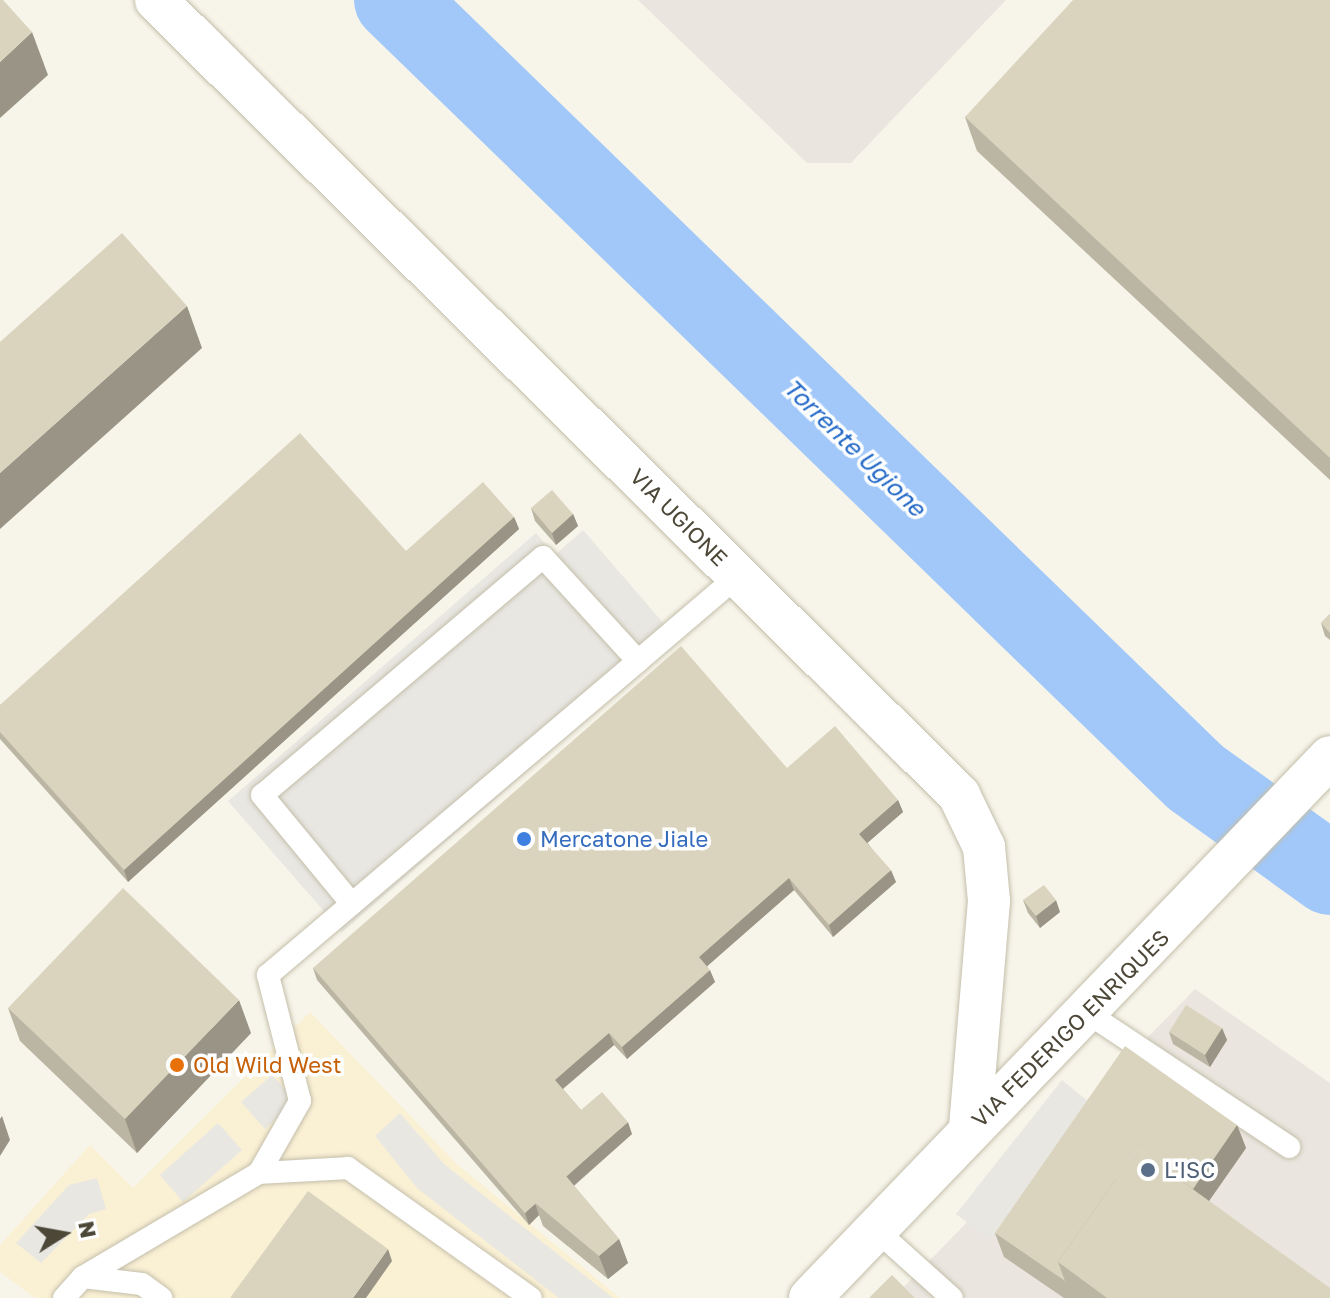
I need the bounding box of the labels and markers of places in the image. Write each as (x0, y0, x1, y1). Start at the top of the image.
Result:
place label: Mercatone Jiale (540, 826, 708, 852)
marker: Mercatone Jiale (515, 830, 533, 848)
place label: Old Wild West (193, 1052, 341, 1078)
marker: Old Wild West (168, 1056, 186, 1074)
place label: L'ISC (1164, 1157, 1215, 1183)
marker: L'ISC (1139, 1161, 1157, 1179)

